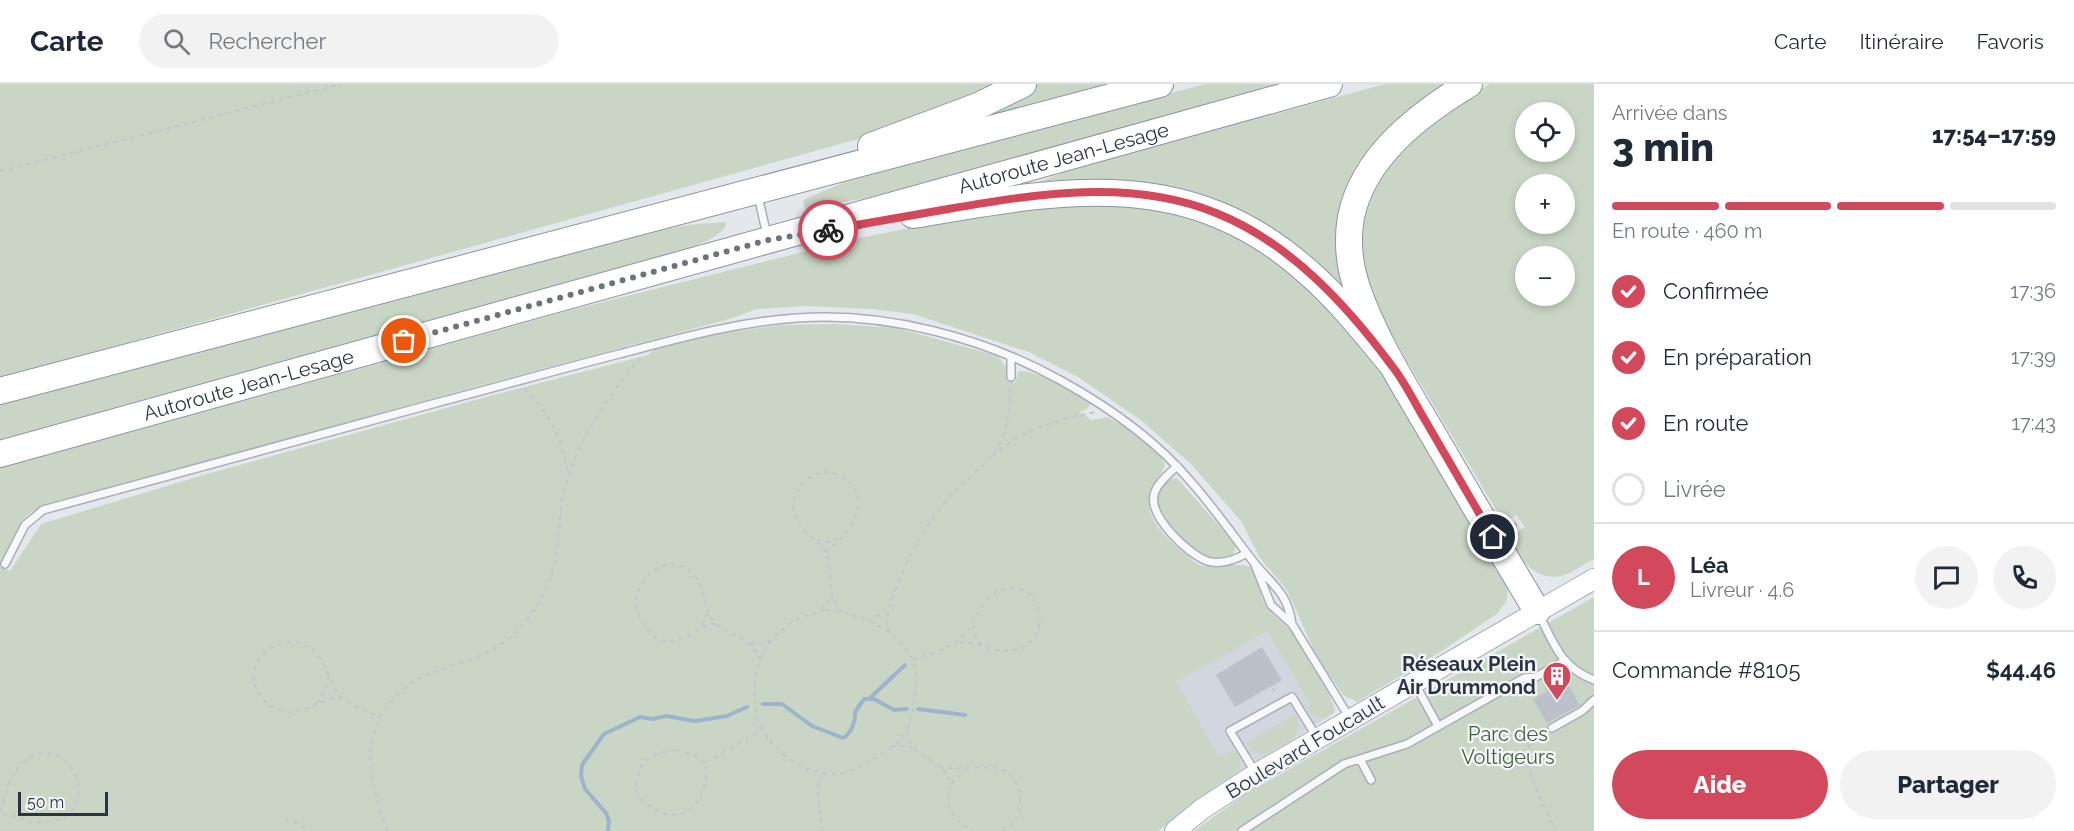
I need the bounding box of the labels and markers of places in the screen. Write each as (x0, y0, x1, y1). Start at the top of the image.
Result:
pin (378, 315, 429, 366)
pin (1467, 511, 1518, 562)
place label: Réseaux Plein Air Drummond (1397, 652, 1536, 699)
building icon: Réseaux Plein Air Drummond (1541, 660, 1573, 702)

